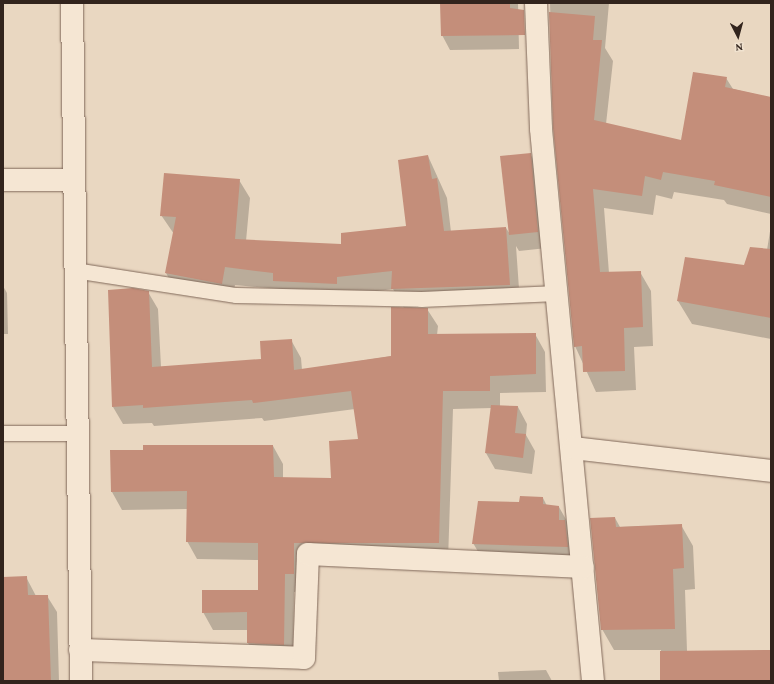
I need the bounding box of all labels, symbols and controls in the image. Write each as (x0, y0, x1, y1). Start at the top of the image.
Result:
north arrow (718, 16, 758, 56)
text: N (735, 42, 744, 54)

